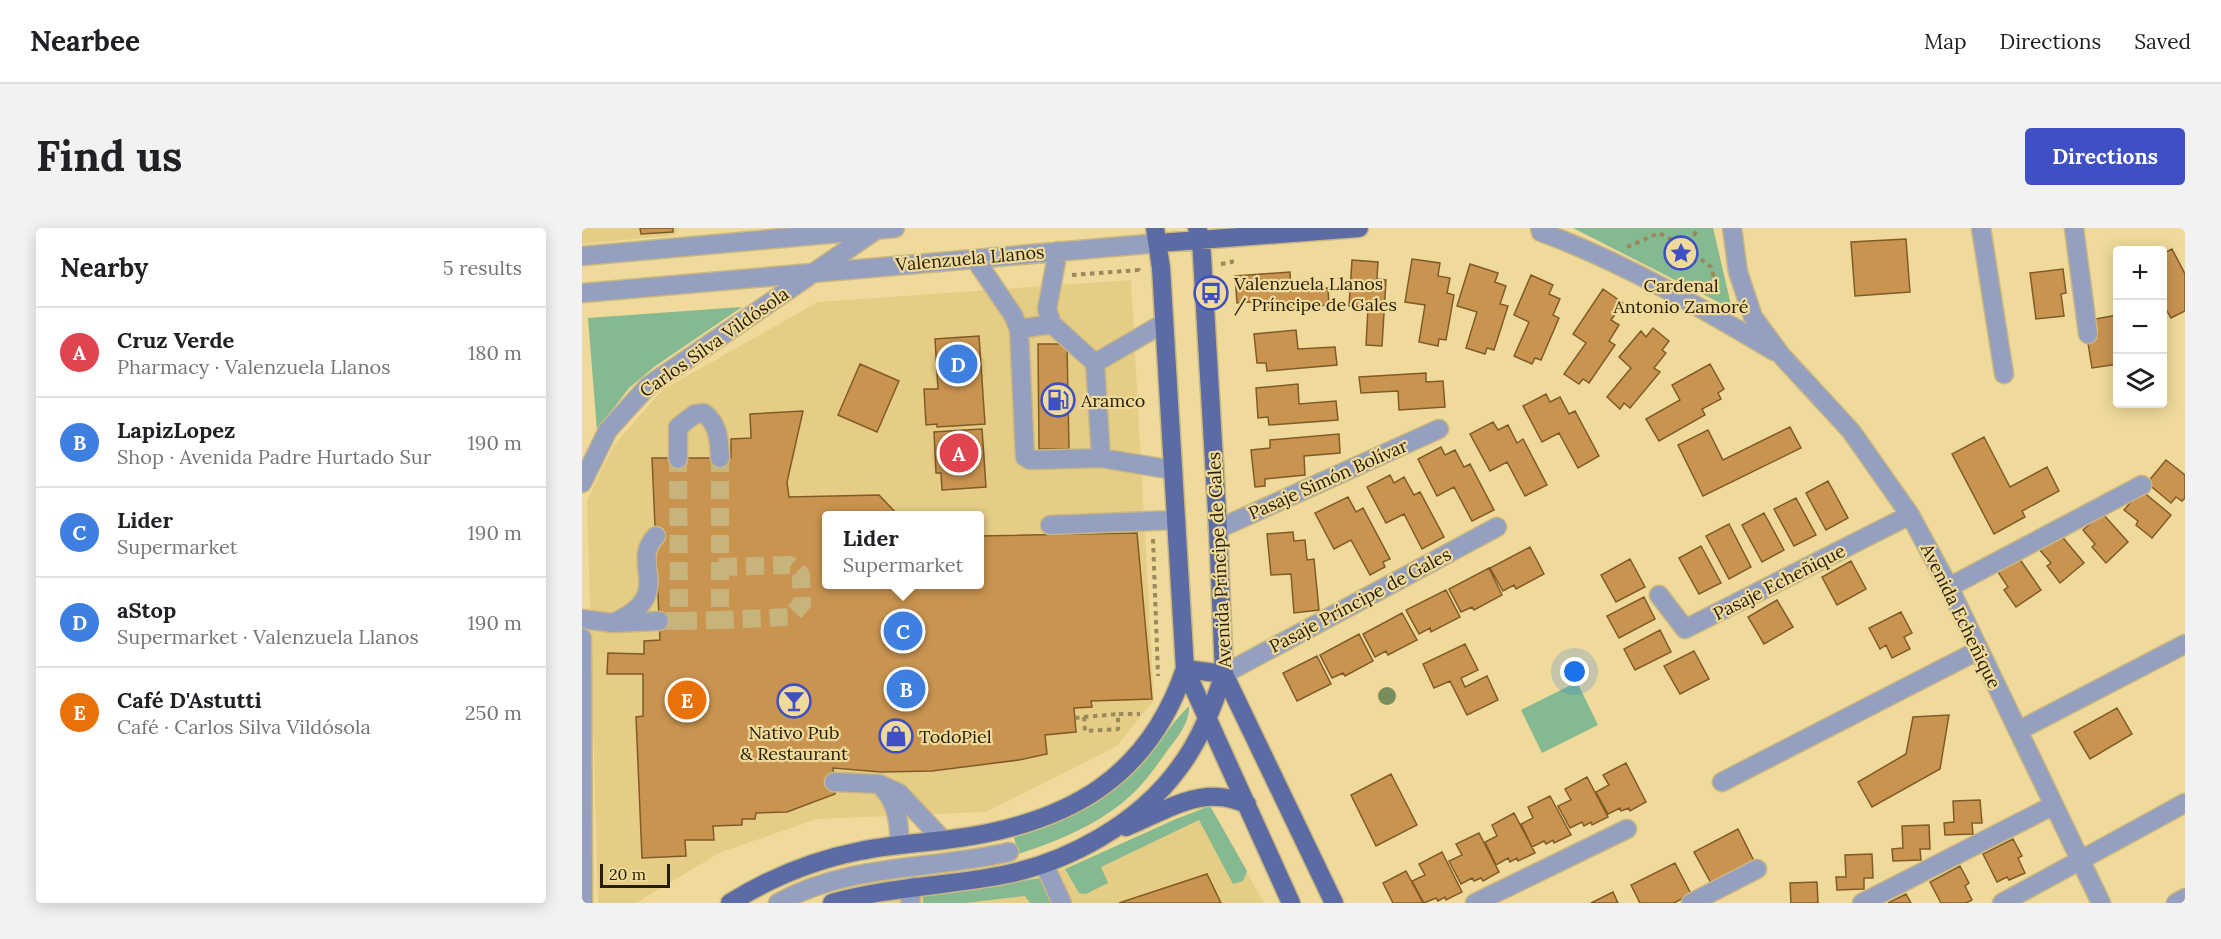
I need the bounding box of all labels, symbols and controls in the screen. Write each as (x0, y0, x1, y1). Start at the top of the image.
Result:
text: Nearbee (30, 23, 140, 59)
text: Map (1924, 28, 1967, 55)
text: Directions (2000, 28, 2101, 55)
text: Saved (2134, 28, 2191, 55)
button: Directions (2025, 128, 2185, 185)
text: Find us (36, 129, 182, 183)
place icon: Cardenal Antonio Zamoré (1663, 235, 1699, 271)
street label: Valenzuela Llanos (894, 240, 1045, 276)
map controls (2113, 246, 2167, 408)
button: + (2113, 246, 2167, 300)
text: Nearby (60, 251, 148, 284)
text: 5 results (443, 255, 522, 280)
place label: Valenzuela Llanos / Príncipe de Gales (1233, 272, 1397, 316)
place label: Cardenal Antonio Zamoré (1612, 274, 1749, 318)
bus stop icon: Valenzuela Llanos / Príncipe de Gales (1193, 275, 1229, 311)
street label: Carlos Silva Vildósola (635, 282, 793, 402)
button: − (2113, 300, 2167, 354)
text: Cruz Verde (117, 326, 234, 354)
text: A (73, 340, 86, 365)
text: 180 m (468, 340, 522, 365)
pin: D (938, 342, 977, 386)
text: Pharmacy · Valenzuela Llanos (117, 354, 391, 379)
button: layers (2113, 354, 2167, 408)
fuel station icon: Aramco (1040, 382, 1076, 418)
place label: Aramco (1080, 389, 1145, 412)
text: LapizLopez (117, 416, 235, 444)
text: B (73, 430, 86, 455)
text: 190 m (468, 430, 522, 455)
pin: A (940, 430, 979, 476)
street label: Pasaje Simón Bolívar (1245, 433, 1411, 524)
text: Shop · Avenida Padre Hurtado Sur (117, 444, 431, 469)
street label: Avenida Príncipe de Gales (1202, 451, 1236, 670)
text: Lider (117, 506, 173, 534)
popup (822, 511, 984, 589)
text: C (73, 520, 86, 545)
text: 190 m (468, 520, 522, 545)
text: Lider (843, 524, 899, 552)
text: Supermarket (117, 534, 237, 559)
street label: Pasaje Echeñique (1709, 539, 1849, 625)
street label: Avenida Echeñique (1915, 539, 2006, 693)
street label: Pasaje Príncipe de Gales (1265, 542, 1455, 658)
text: Supermarket (843, 552, 963, 577)
text: aStop (117, 596, 176, 624)
pin: C (884, 608, 922, 654)
text: D (72, 610, 87, 635)
text: 190 m (468, 610, 522, 635)
text: Supermarket · Valenzuela Llanos (117, 624, 419, 649)
your location (1560, 657, 1589, 686)
pin: B (886, 666, 926, 712)
pin: E (668, 678, 706, 722)
bar icon: Nativo Pub & Restaurant (776, 683, 812, 719)
text: Café D'Astutti (117, 686, 262, 714)
text: E (73, 700, 86, 725)
text: 250 m (465, 700, 522, 725)
text: Café · Carlos Silva Vildósola (117, 714, 371, 739)
shop icon: TodoPiel (878, 718, 914, 754)
place label: Nativo Pub & Restaurant (740, 721, 848, 765)
place label: TodoPiel (919, 725, 992, 748)
scale bar (600, 861, 670, 888)
text: 20 m (609, 864, 646, 884)

